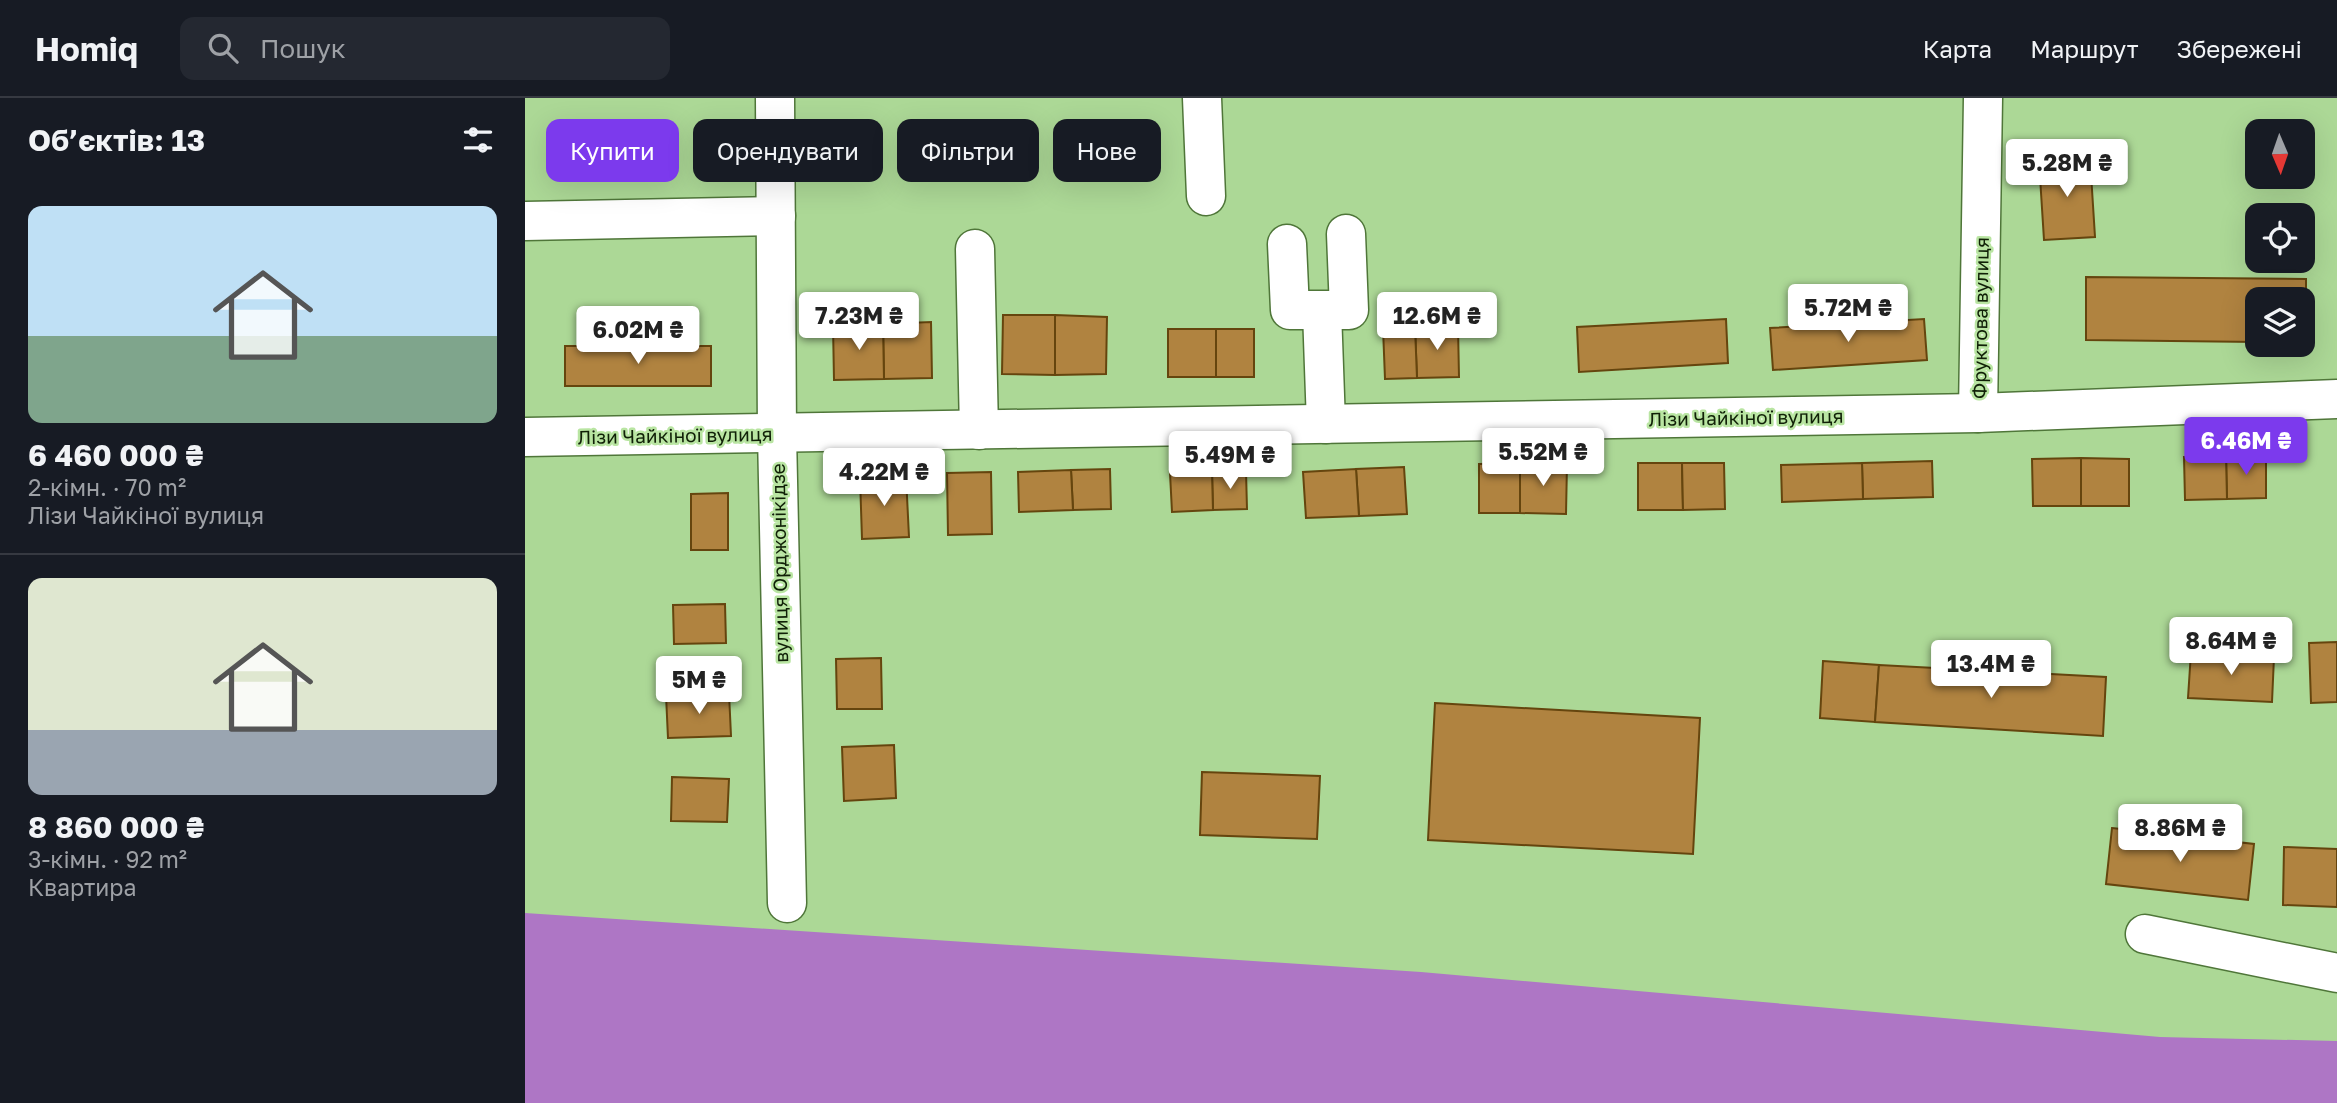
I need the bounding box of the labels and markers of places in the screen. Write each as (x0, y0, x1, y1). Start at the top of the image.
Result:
pin: 5.28M ₴ (2002, 140, 2132, 199)
pin: 5.72M ₴ (1783, 285, 1913, 344)
pin: 7.23M ₴ (794, 292, 924, 352)
pin: 12.6M ₴ (1372, 292, 1502, 352)
pin: 6.02M ₴ (573, 306, 703, 366)
pin: 6.46M ₴ (2181, 418, 2311, 477)
pin: 5.52M ₴ (1478, 428, 1608, 488)
pin: 5.49M ₴ (1165, 432, 1295, 491)
pin: 4.22M ₴ (819, 448, 949, 508)
pin: 8.64M ₴ (2166, 618, 2296, 677)
pin: 13.4M ₴ (1926, 640, 2056, 700)
pin: 5M ₴ (658, 656, 740, 716)
pin: 8.86M ₴ (2115, 804, 2245, 864)

